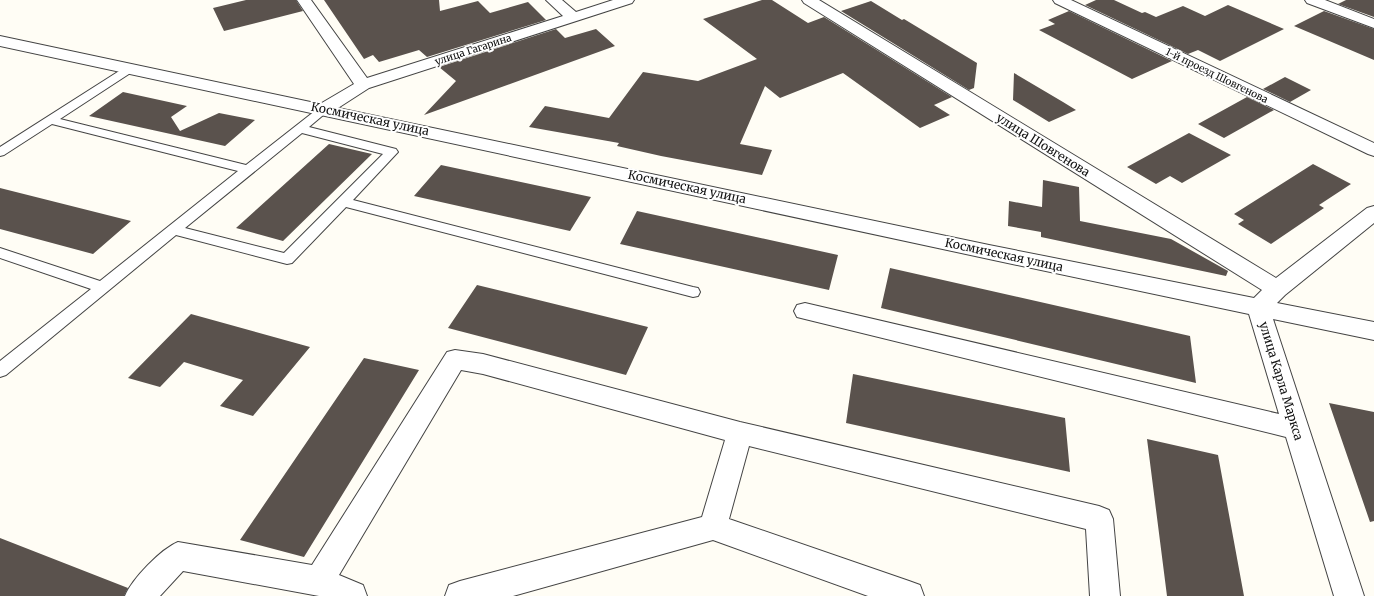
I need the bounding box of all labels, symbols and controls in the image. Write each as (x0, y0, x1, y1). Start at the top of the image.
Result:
street label: улица Гагарина (433, 31, 514, 68)
street label: 1-й проезд Шовгенова (1163, 45, 1271, 106)
street label: Космическая улица (310, 99, 431, 138)
street label: улица Шовгенова (994, 110, 1093, 180)
street label: Космическая улица (627, 167, 748, 206)
street label: Космическая улица (944, 235, 1065, 274)
street label: улица Карла Маркса (1256, 320, 1307, 443)

